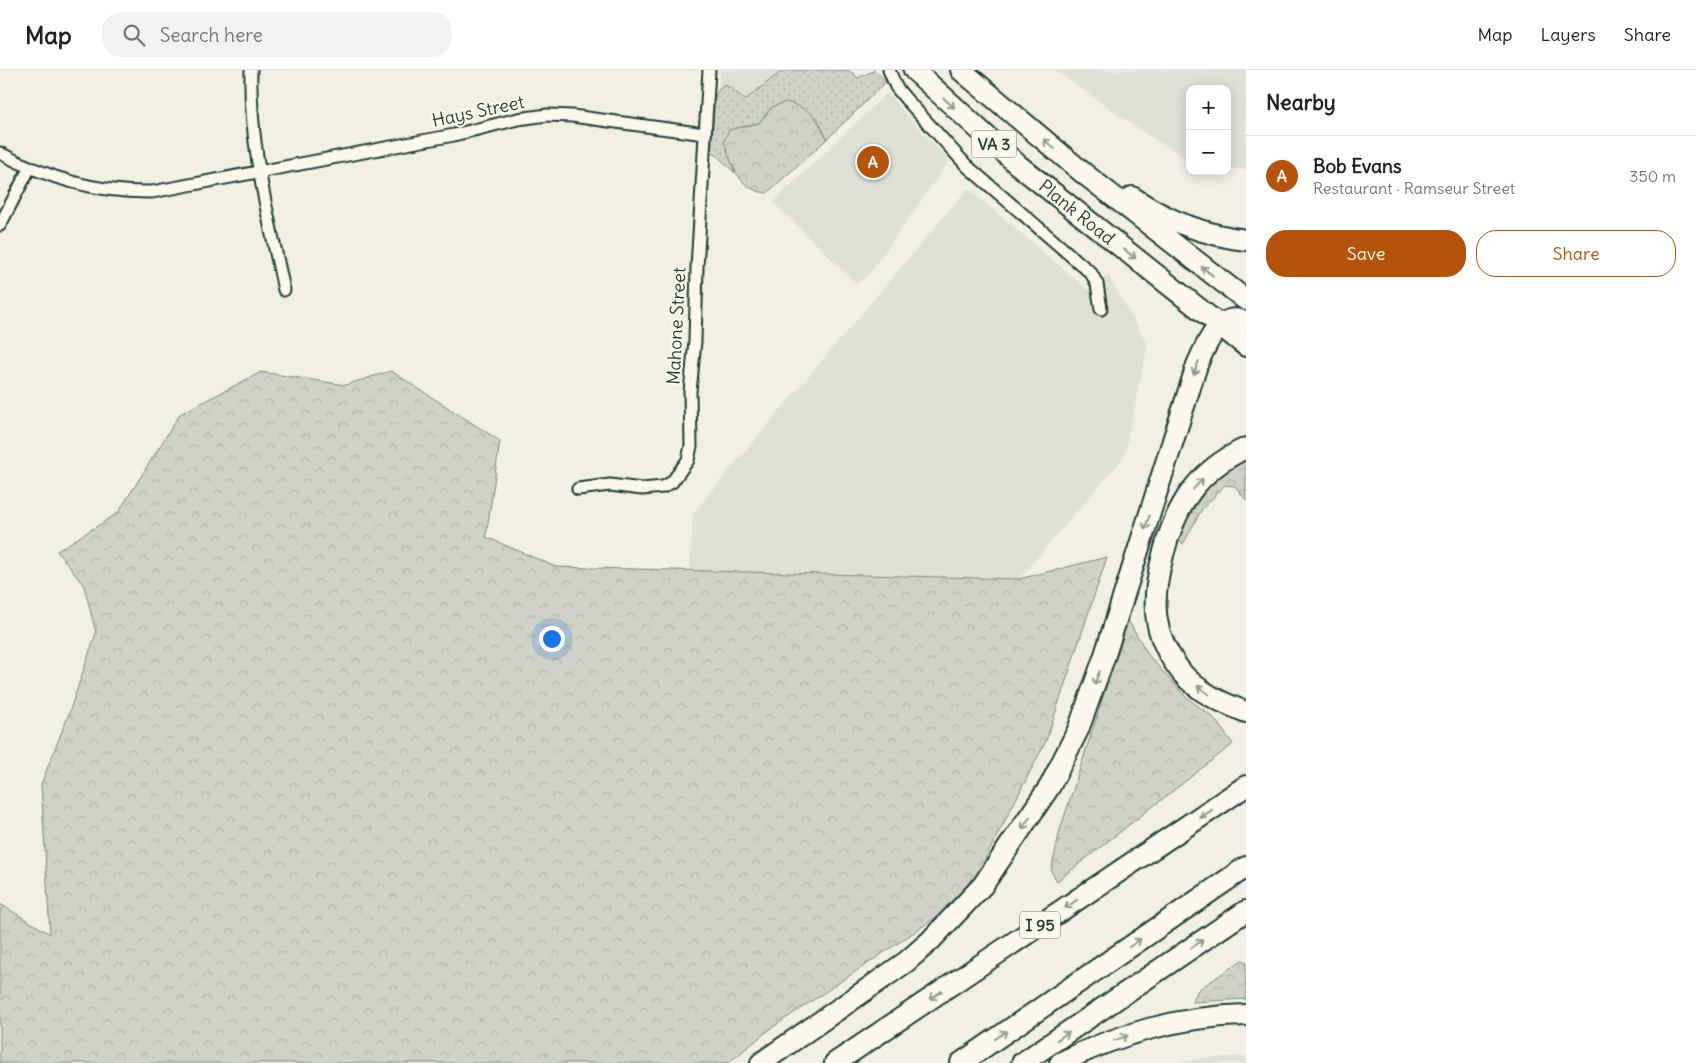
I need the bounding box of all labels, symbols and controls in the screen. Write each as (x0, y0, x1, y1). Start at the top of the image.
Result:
search box (102, 12, 452, 57)
text: Map (25, 20, 72, 50)
icon: search (120, 21, 148, 49)
text: Search here (160, 23, 263, 47)
text: Map (1477, 23, 1512, 46)
text: Layers (1540, 23, 1596, 46)
text: Share (1624, 23, 1671, 46)
map controls (1186, 85, 1231, 175)
button: + (1186, 85, 1231, 130)
text: Nearby (1266, 89, 1336, 116)
street label: Hays Street (430, 90, 526, 132)
one-way arrow (943, 97, 956, 109)
button: − (1186, 130, 1231, 175)
road number: VA 3 (972, 131, 1016, 158)
one-way arrow (1043, 139, 1056, 150)
pin: A (857, 143, 889, 181)
text: Bob Evans (1313, 154, 1402, 178)
text: A (1277, 166, 1287, 186)
text: 350 m (1629, 166, 1676, 186)
street label: Plank Road (1034, 174, 1120, 250)
text: Restaurant · Ramseur Street (1313, 178, 1515, 198)
button: Save (1266, 230, 1466, 277)
button: Share (1476, 230, 1676, 277)
one-way arrow (1123, 249, 1136, 260)
one-way arrow (1201, 265, 1214, 276)
street label: Mahone Street (661, 267, 691, 385)
one-way arrow (1191, 360, 1201, 375)
one-way arrow (1192, 477, 1203, 490)
one-way arrow (1142, 514, 1151, 530)
your location (539, 626, 565, 652)
one-way arrow (1092, 669, 1101, 685)
one-way arrow (1196, 685, 1210, 695)
one-way arrow (1199, 809, 1213, 819)
one-way arrow (1021, 815, 1031, 829)
one-way arrow (1064, 899, 1078, 909)
road number: I 95 (1020, 912, 1060, 938)
one-way arrow (1128, 938, 1142, 948)
one-way arrow (1190, 939, 1204, 949)
one-way arrow (929, 990, 943, 1000)
one-way arrow (994, 1030, 1008, 1040)
one-way arrow (1055, 1030, 1069, 1040)
one-way arrow (1113, 1033, 1128, 1042)

